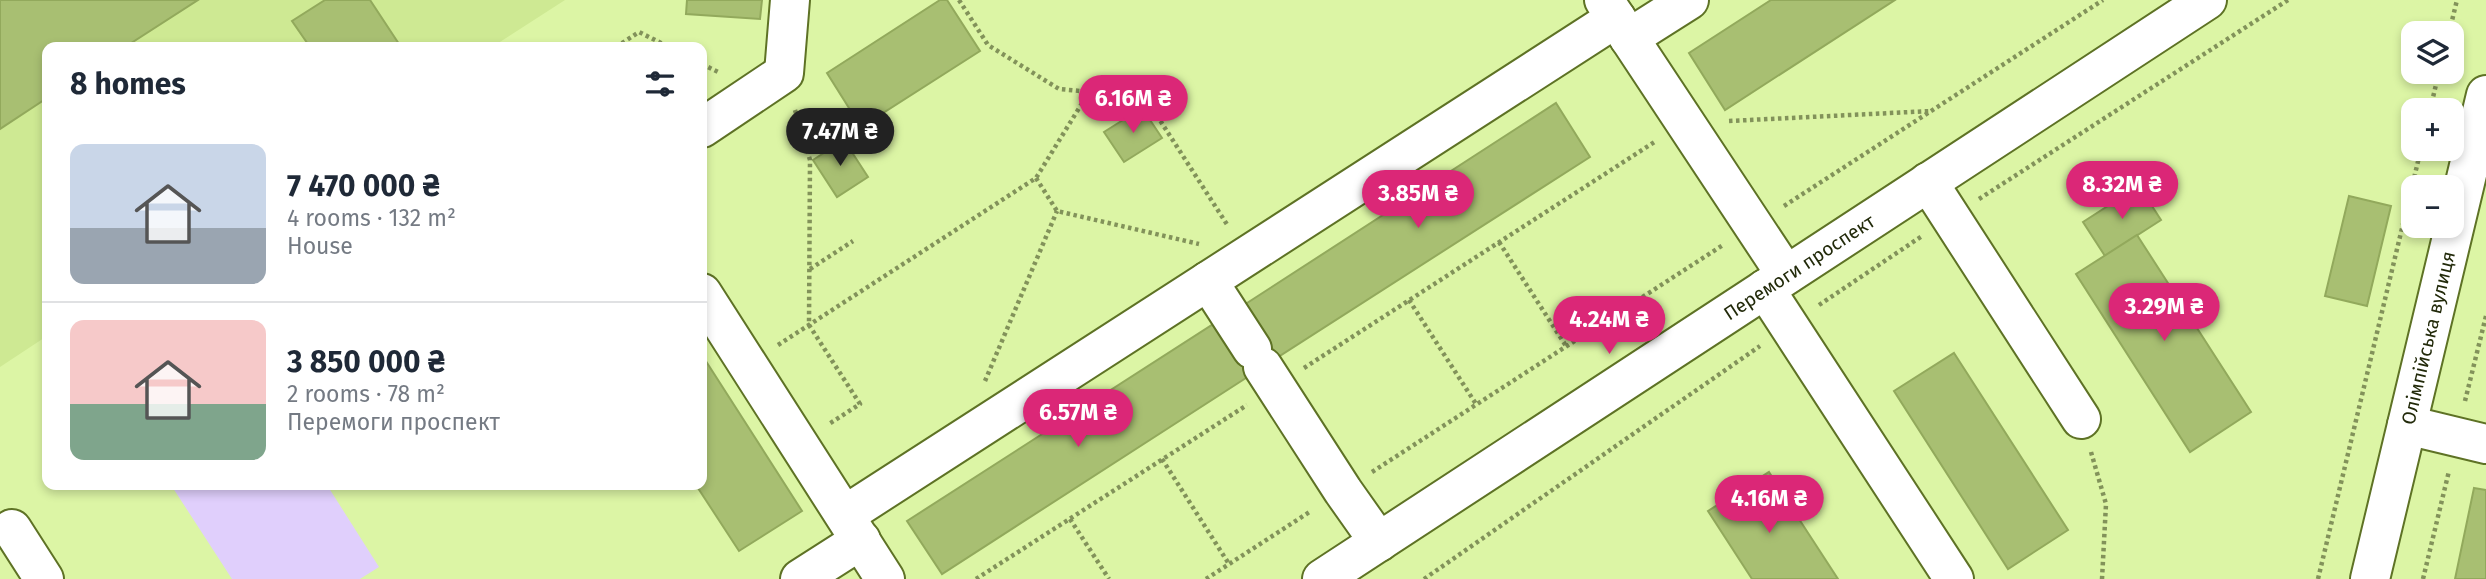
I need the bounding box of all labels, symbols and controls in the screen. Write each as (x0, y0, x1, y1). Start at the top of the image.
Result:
map controls (2401, 21, 2464, 238)
button: layers (2401, 21, 2464, 84)
icon: filters (641, 65, 679, 103)
text: 8 homes (70, 66, 186, 102)
pin: 6.16M ₴ (1068, 76, 1198, 135)
text: 6.16M ₴ (1095, 84, 1171, 112)
button: + (2401, 98, 2464, 161)
pin: 7.47M ₴ (775, 108, 905, 168)
text: 7.47M ₴ (802, 117, 878, 145)
pin: 8.32M ₴ (2057, 162, 2187, 221)
text: 7 470 000 ₴ (287, 168, 440, 204)
pin: 3.85M ₴ (1353, 170, 1483, 230)
text: 8.32M ₴ (2082, 170, 2162, 198)
icon: home (126, 172, 210, 256)
button: − (2401, 175, 2464, 238)
text: 3.85M ₴ (1378, 179, 1458, 207)
text: 4 rooms · 132 m² (287, 204, 456, 232)
street label: Перемоги проспект (1719, 209, 1879, 325)
text: House (287, 232, 353, 260)
street label: Олімпійська вулиця (2396, 249, 2460, 427)
pin: 3.29M ₴ (2099, 284, 2229, 343)
text: 3.29M ₴ (2125, 292, 2203, 320)
pin: 4.24M ₴ (1544, 296, 1674, 356)
text: 4.24M ₴ (1569, 305, 1649, 333)
text: 3 850 000 ₴ (287, 344, 445, 380)
icon: home (126, 348, 210, 432)
text: 2 rooms · 78 m² (287, 380, 445, 408)
pin: 6.57M ₴ (1013, 390, 1143, 449)
text: 6.57M ₴ (1039, 398, 1117, 426)
text: Перемоги проспект (287, 408, 500, 436)
pin: 4.16M ₴ (1704, 476, 1834, 535)
text: 4.16M ₴ (1731, 484, 1807, 512)

